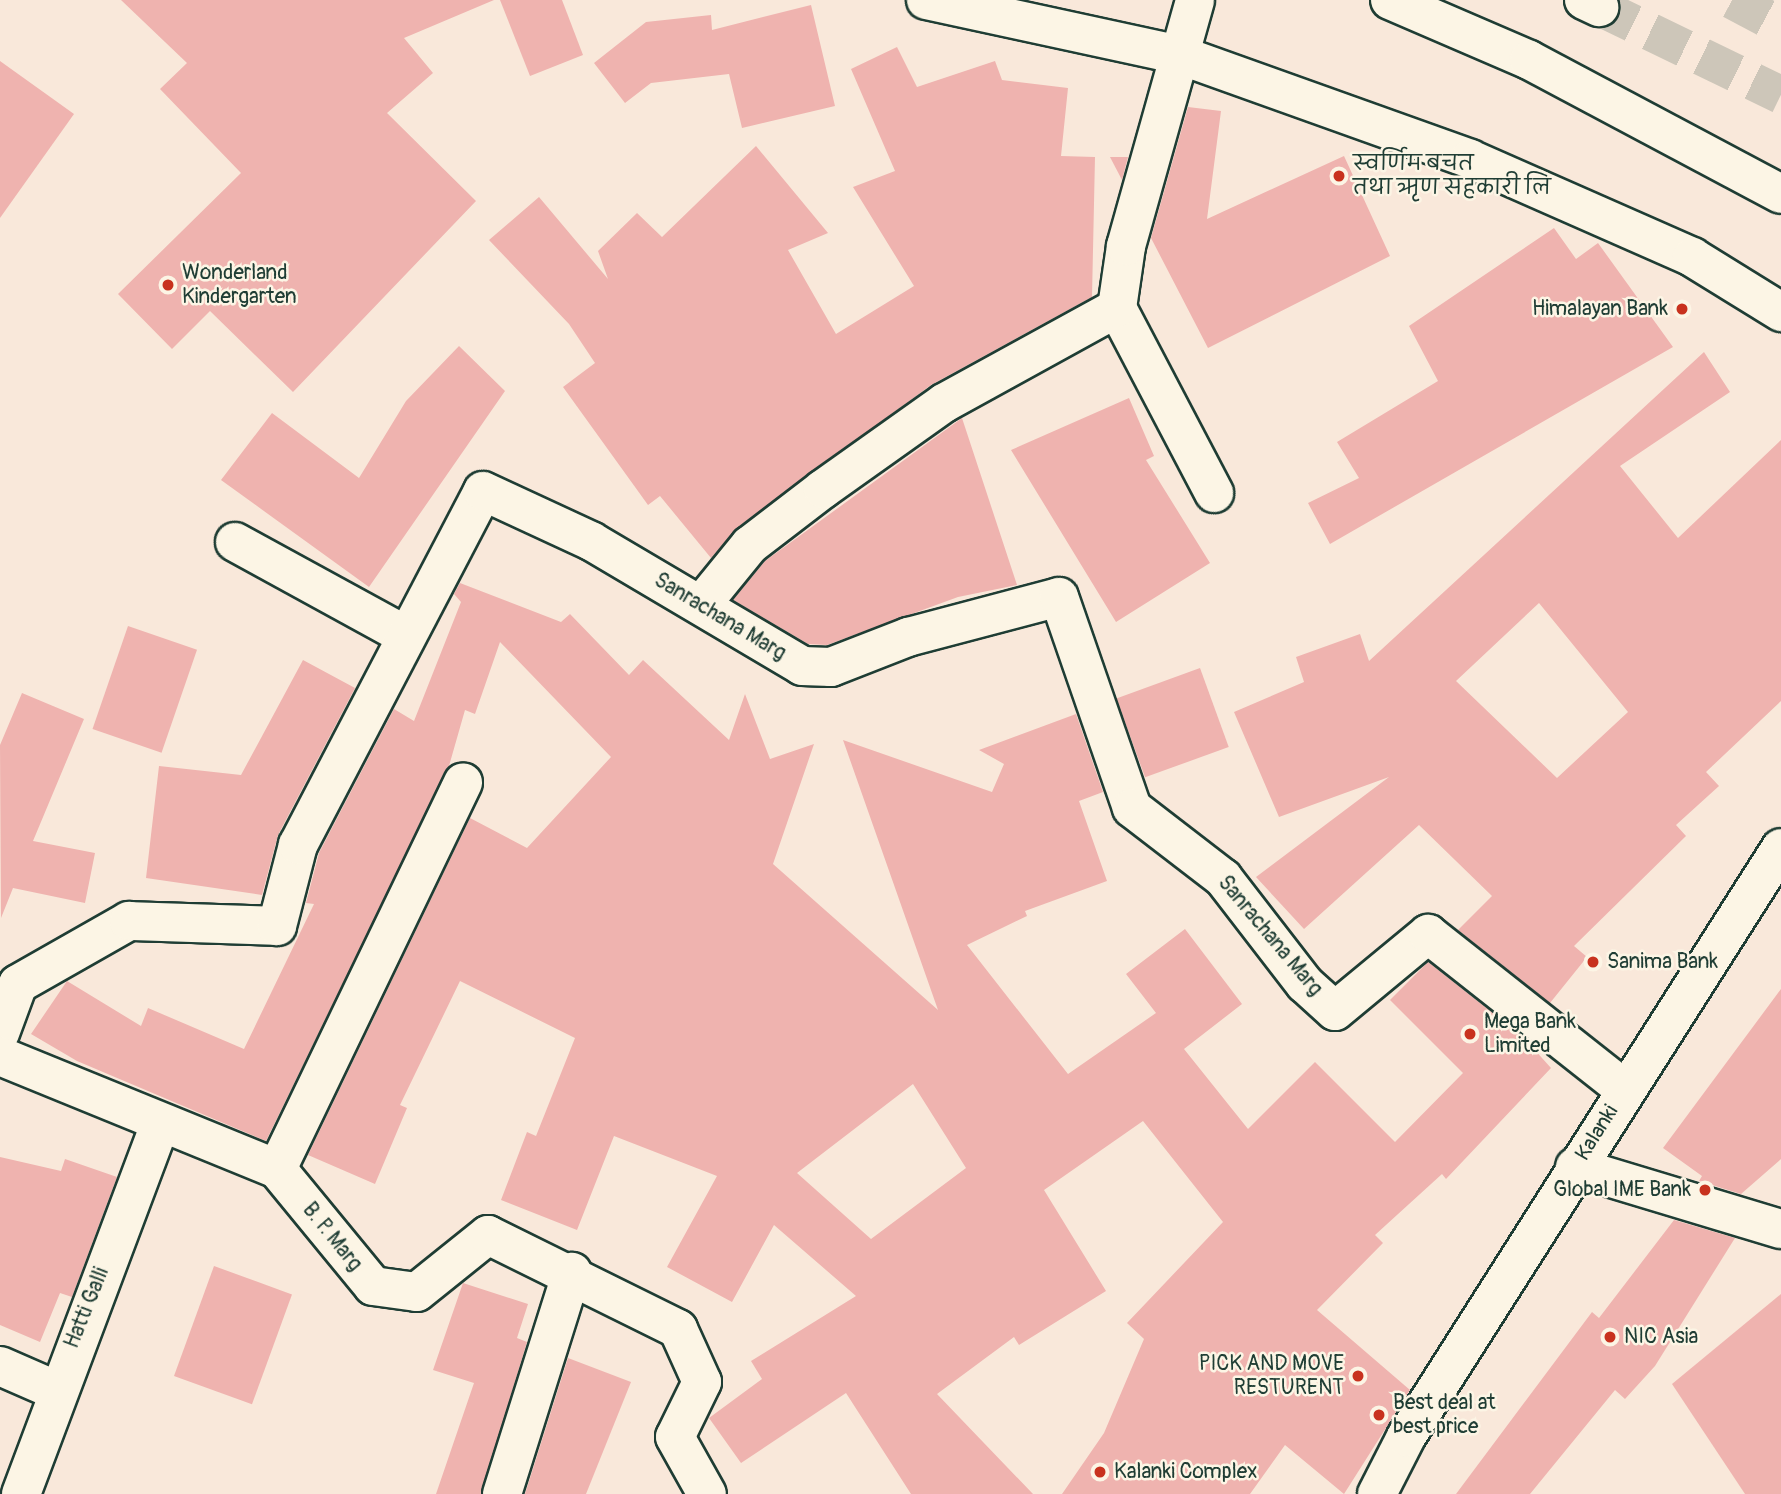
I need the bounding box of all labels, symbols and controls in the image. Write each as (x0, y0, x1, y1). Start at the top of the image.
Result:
place label: स्वर्णिम बचत तथा ऋण सहकारी लि (1353, 151, 1551, 201)
marker: स्वर्णिम बचत तथा ऋण सहकारी लि (1331, 168, 1347, 184)
place label: Wonderland Kindergarten (182, 260, 297, 310)
marker: Wonderland Kindergarten (160, 277, 176, 293)
place label: Himalayan Bank (1532, 296, 1668, 322)
marker: Himalayan Bank (1674, 301, 1690, 317)
street label: Sanrachana Marg (650, 568, 790, 666)
street label: Sanrachana Marg (1212, 871, 1328, 1001)
place label: Sanima Bank (1607, 949, 1718, 975)
marker: Sanima Bank (1585, 954, 1601, 970)
place label: Mega Bank Limited (1484, 1009, 1576, 1059)
marker: Mega Bank Limited (1462, 1026, 1478, 1042)
street label: Kalanki (1570, 1100, 1624, 1166)
place label: Global IME Bank (1553, 1177, 1691, 1203)
marker: Global IME Bank (1697, 1182, 1713, 1198)
street label: B. P. Marg (297, 1198, 367, 1276)
street label: Hatti Galli (59, 1264, 115, 1352)
place label: NIC Asia (1624, 1324, 1698, 1350)
marker: NIC Asia (1602, 1329, 1618, 1345)
place label: PICK AND MOVE RESTURENT (1199, 1351, 1344, 1401)
marker: PICK AND MOVE RESTURENT (1350, 1368, 1366, 1384)
place label: Best deal at best price (1393, 1390, 1495, 1440)
marker: Best deal at best price (1371, 1407, 1387, 1423)
place label: Kalanki Complex (1114, 1459, 1258, 1485)
marker: Kalanki Complex (1092, 1464, 1108, 1480)

